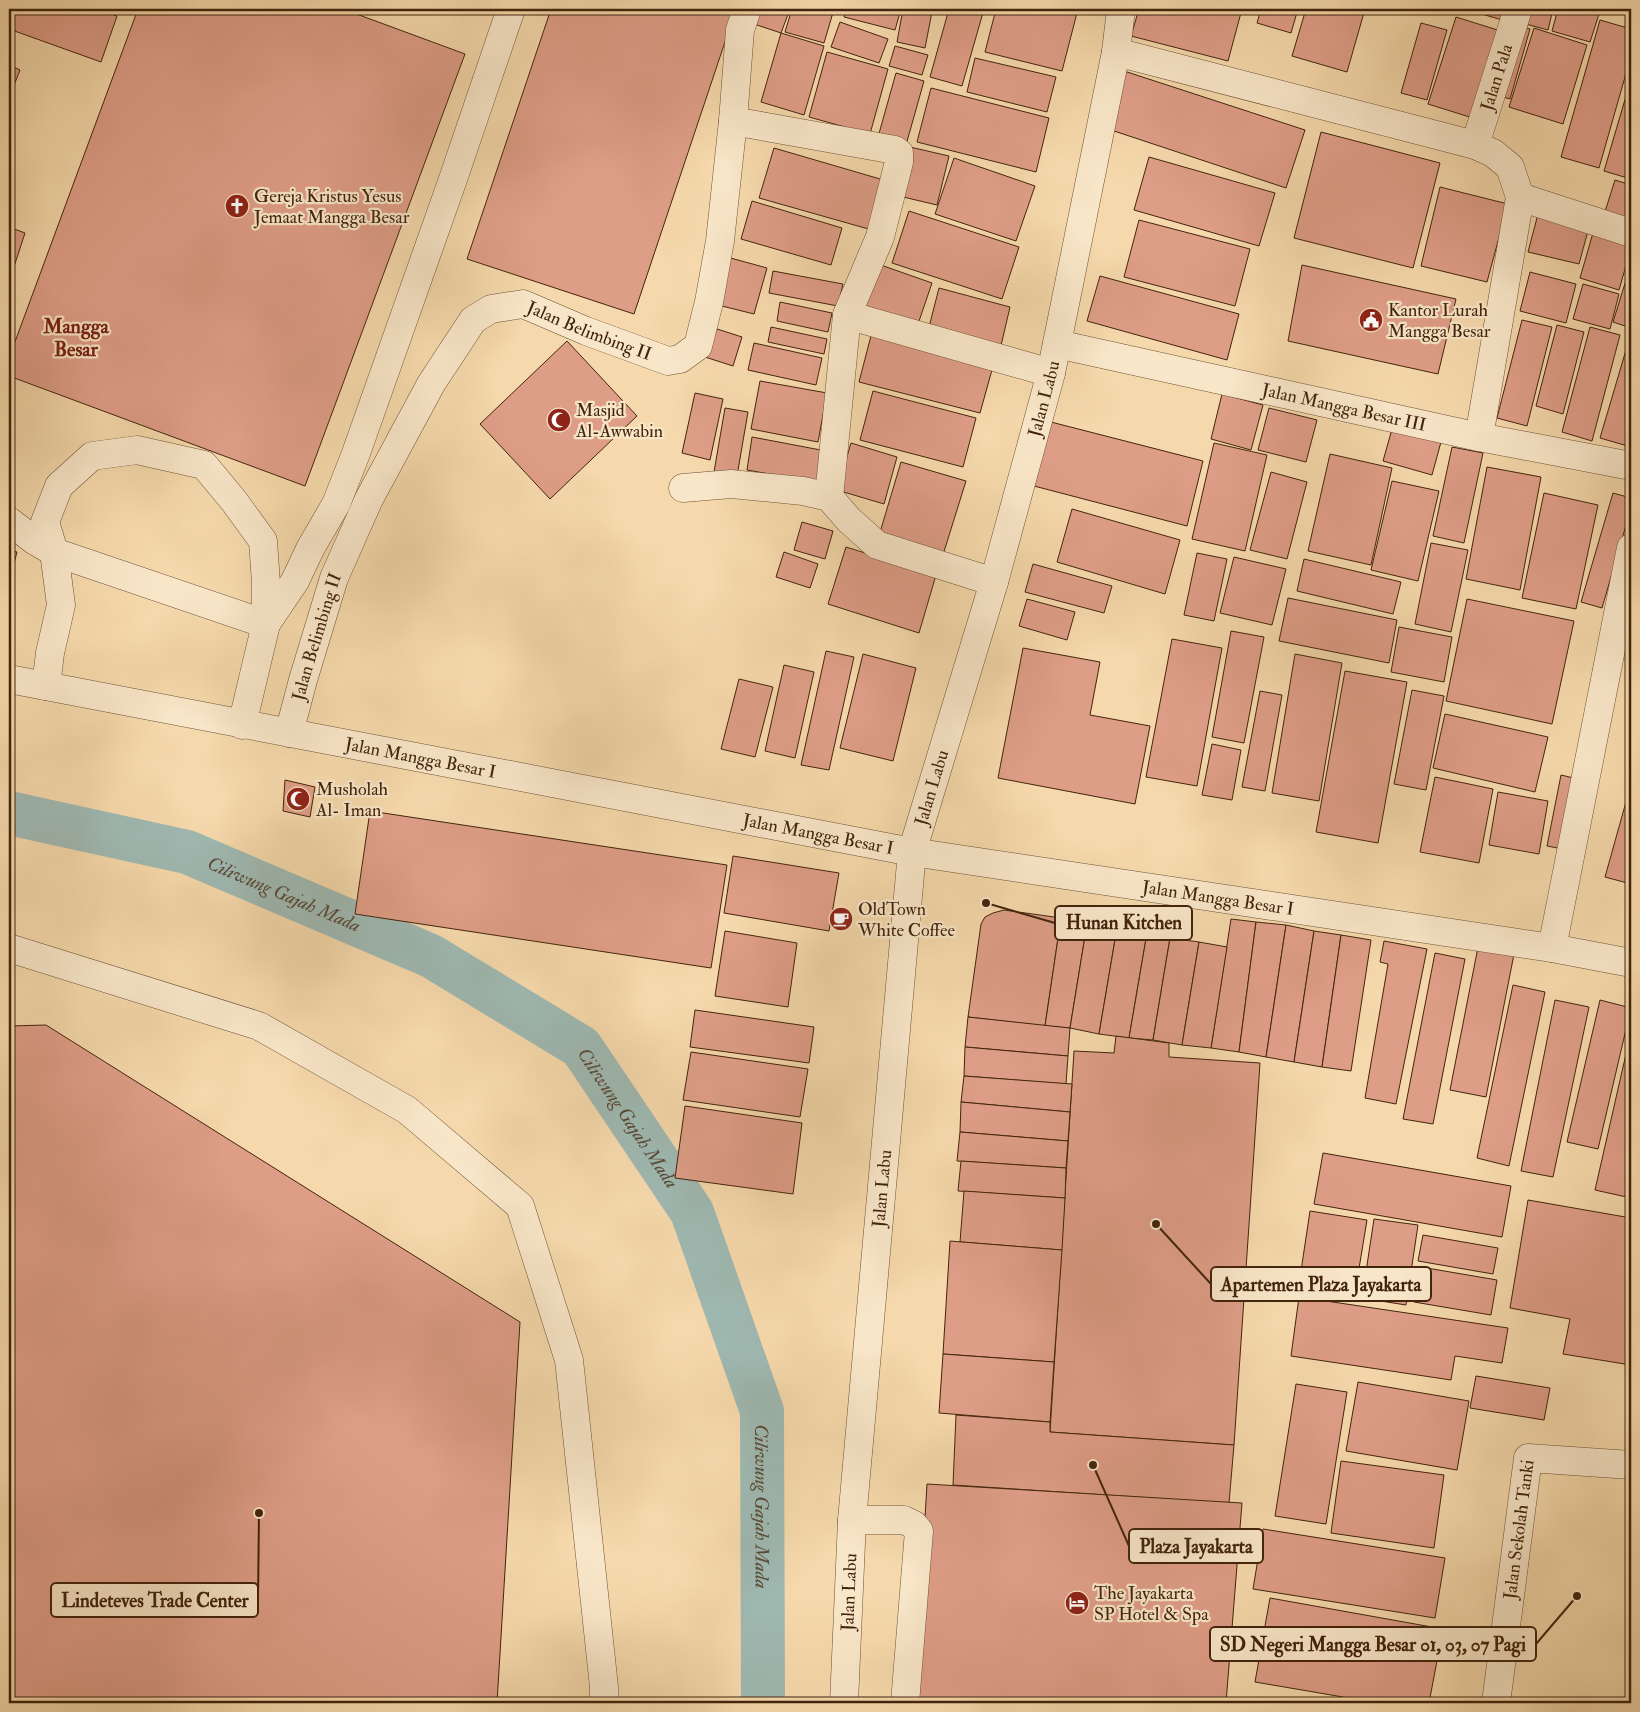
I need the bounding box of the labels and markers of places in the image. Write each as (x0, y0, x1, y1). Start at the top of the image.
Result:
place label: Gereja Kristus Yesus Jemaat Mangga Besar (253, 185, 410, 229)
church icon: Gereja Kristus Yesus Jemaat Mangga Besar (224, 193, 250, 219)
place label: Kantor Lurah Mangga Besar (1388, 299, 1491, 343)
public building icon: Kantor Lurah Mangga Besar (1358, 307, 1384, 333)
place label: Masjid Al-Awwabin (575, 399, 663, 443)
mosque icon: Masjid Al-Awwabin (546, 407, 572, 433)
place label: Musholah Al- Iman (315, 778, 389, 822)
mosque icon: Musholah Al- Iman (285, 786, 311, 812)
place label: OldTown White Coffee (857, 898, 955, 942)
cafe icon: OldTown White Coffee (828, 906, 854, 932)
callout: Hunan Kitchen (1055, 906, 1192, 940)
callout: Apartemen Plaza Jayakarta (1211, 1267, 1431, 1301)
callout: Plaza Jayakarta (1129, 1529, 1263, 1563)
place label: The Jayakarta SP Hotel & Spa (1094, 1582, 1209, 1626)
callout: Lindeteves Trade Center (51, 1583, 258, 1617)
hotel icon: The Jayakarta SP Hotel & Spa (1064, 1590, 1090, 1616)
callout: SD Negeri Mangga Besar 01, 03, 07 Pagi (1210, 1627, 1536, 1661)

